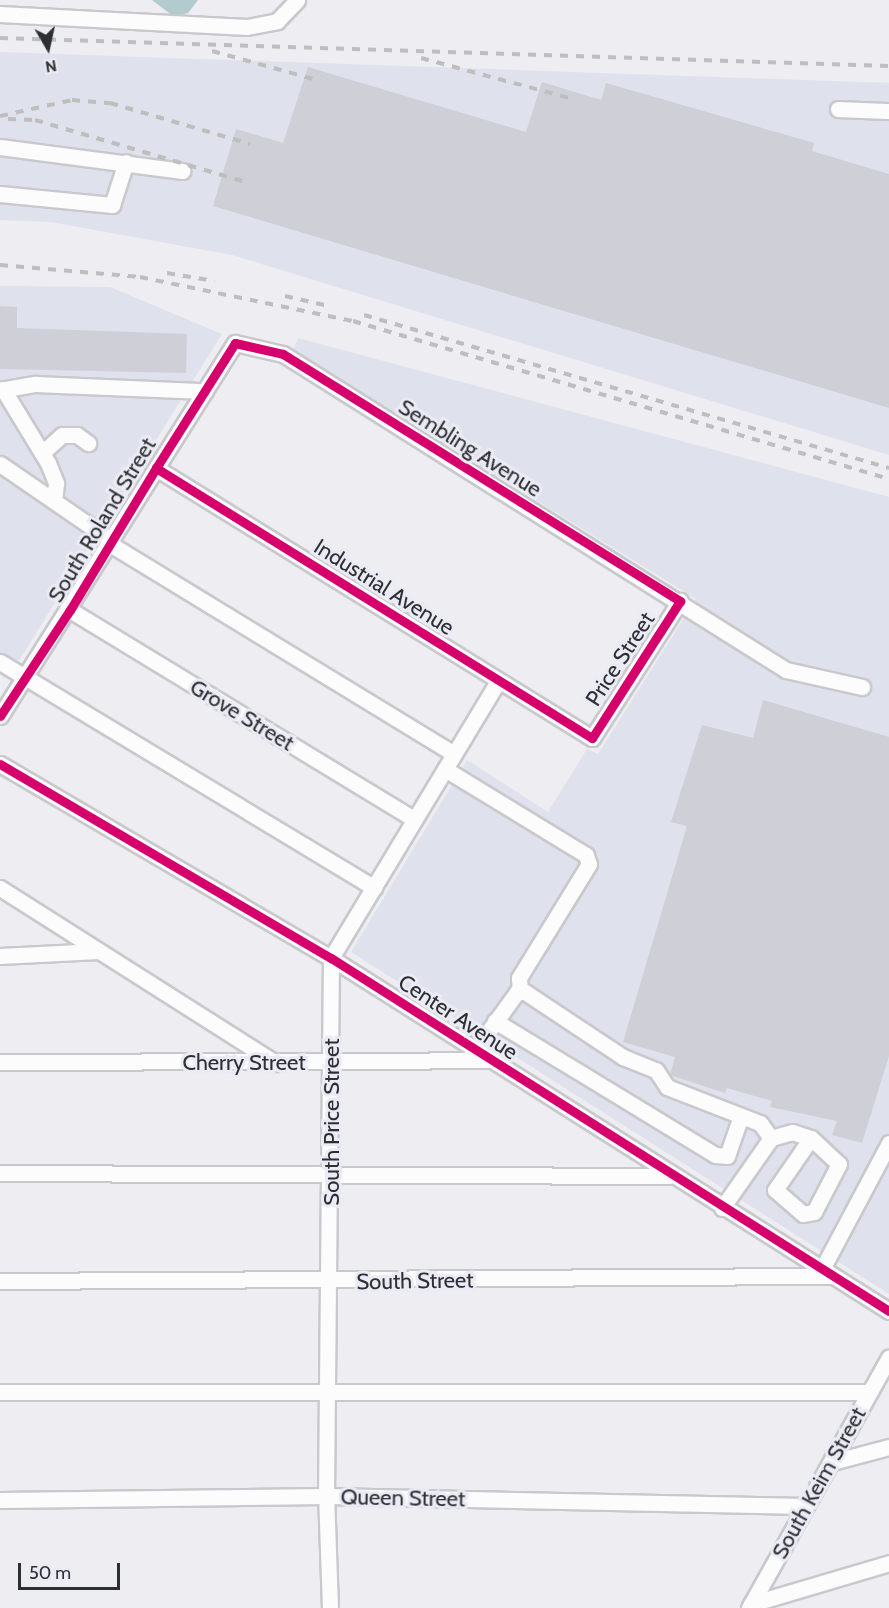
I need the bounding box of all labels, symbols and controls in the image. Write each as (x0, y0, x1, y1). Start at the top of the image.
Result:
north arrow (18, 18, 78, 78)
text: N (44, 56, 58, 77)
street label: Sembling Avenue (394, 394, 546, 502)
street label: South Roland Street (42, 433, 162, 607)
street label: Industrial Avenue (309, 533, 459, 641)
street label: Price Street (580, 607, 660, 711)
street label: Grove Street (185, 674, 299, 756)
street label: Center Avenue (393, 969, 523, 1065)
street label: South Price Street (319, 1038, 345, 1206)
street label: Cherry Street (182, 1050, 306, 1076)
street label: South Street (356, 1267, 474, 1295)
street label: South Keim Street (766, 1403, 872, 1563)
street label: Queen Street (340, 1484, 466, 1512)
scale bar (21, 1551, 123, 1589)
text: 50 m (29, 1562, 71, 1584)

